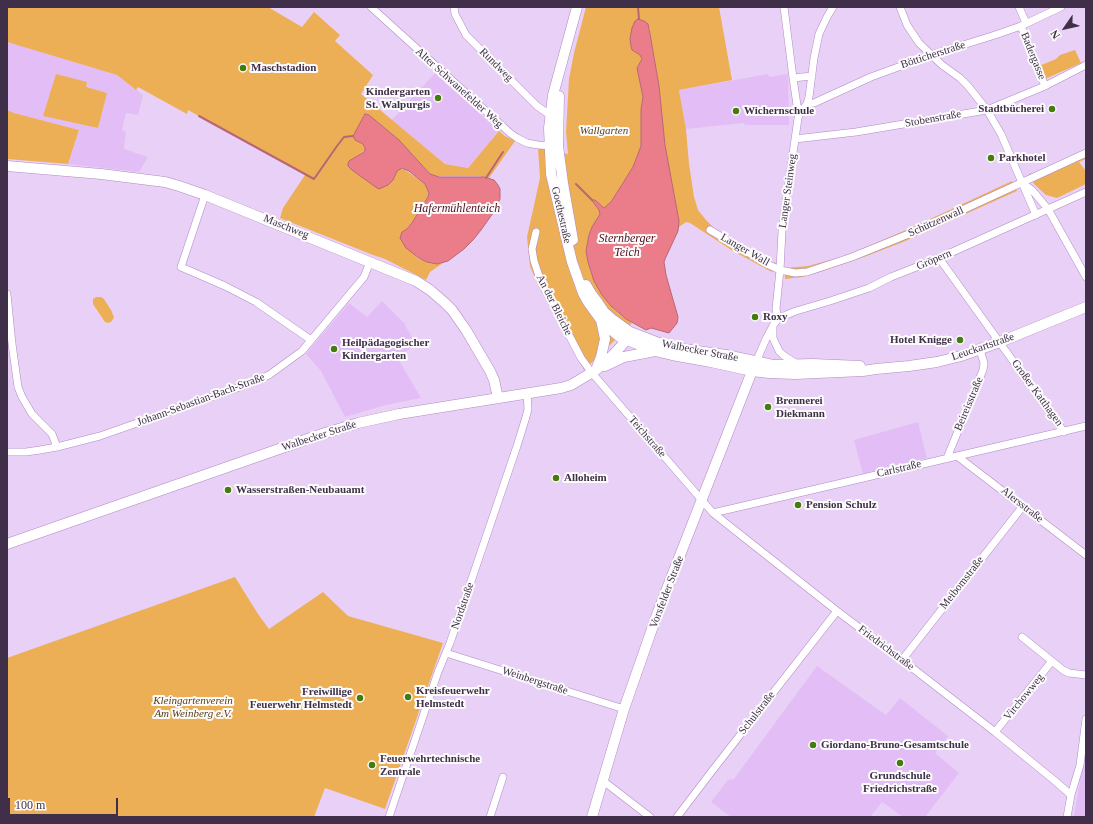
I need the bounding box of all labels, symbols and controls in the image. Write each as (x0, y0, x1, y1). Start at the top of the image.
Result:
north arrow (1045, 8, 1085, 48)
text: N (1048, 28, 1062, 41)
street label: Badergasse (1018, 30, 1048, 82)
street label: Bötticherstraße (899, 38, 967, 72)
street label: Alter Schwanefelder Weg (412, 45, 506, 131)
street label: Rundweg (476, 45, 516, 85)
place label: Maschstadion (251, 61, 316, 75)
marker: Maschstadion (238, 63, 248, 73)
place label: Kindergarten St. Walpurgis (366, 85, 430, 111)
marker: Kindergarten St. Walpurgis (433, 93, 443, 103)
place label: Stadtbücherei (978, 102, 1044, 116)
place label: Wichernschule (744, 104, 814, 118)
marker: Stadtbücherei (1047, 104, 1057, 114)
marker: Wichernschule (731, 106, 741, 116)
street label: Stobenstraße (904, 108, 962, 130)
park label: Wallgarten (580, 124, 628, 138)
place label: Parkhotel (999, 151, 1045, 165)
street label: Langer Steinweg (776, 153, 800, 229)
marker: Parkhotel (986, 153, 996, 163)
street label: Goethestraße (548, 185, 574, 245)
water label: Hafermühlenteich (414, 202, 500, 216)
street label: Schützenwall (906, 204, 966, 240)
street label: Maschweg (261, 212, 311, 242)
street label: Langer Wall (718, 231, 772, 269)
water label: Sternberger Teich (599, 232, 655, 260)
street label: Gröpern (915, 247, 953, 273)
street label: An der Bleiche (533, 272, 575, 338)
place label: Roxy (763, 310, 787, 324)
marker: Roxy (750, 312, 760, 322)
street label: Leuckartstraße (950, 330, 1016, 364)
place label: Hotel Knigge (890, 333, 952, 347)
marker: Hotel Knigge (955, 335, 965, 345)
place label: Heilpädagogischer Kindergarten (342, 336, 429, 362)
street label: Walbecker Straße (661, 337, 739, 365)
marker: Heilpädagogischer Kindergarten (329, 344, 339, 354)
street label: Großer Katthagen (1008, 357, 1066, 429)
street label: Johann-Sebastian-Bach-Straße (135, 371, 267, 429)
street label: Beireisstraße (952, 375, 986, 433)
place label: Brennerei Diekmann (776, 394, 825, 420)
marker: Brennerei Diekmann (763, 402, 773, 412)
street label: Teichstraße (625, 414, 669, 460)
street label: Walbecker Straße (280, 418, 358, 454)
street label: Carlstraße (875, 457, 923, 481)
place label: Alloheim (564, 471, 607, 485)
marker: Alloheim (551, 473, 561, 483)
place label: Wasserstraßen-Neubauamt (236, 483, 364, 497)
street label: Alersstraße (998, 484, 1046, 526)
marker: Wasserstraßen-Neubauamt (223, 485, 233, 495)
place label: Pension Schulz (806, 498, 877, 512)
marker: Pension Schulz (793, 500, 803, 510)
street label: Vorsfelder Straße (647, 554, 687, 630)
street label: Meibomstraße (937, 554, 987, 612)
street label: Nordstraße (449, 581, 477, 631)
street label: Friedrichstraße (855, 623, 917, 673)
street label: Weinbergstraße (500, 664, 570, 698)
street label: Virchowweg (1001, 671, 1047, 723)
place label: Kreisfeuerwehr Helmstedt (416, 684, 490, 710)
place label: Freiwillige Feuerwehr Helmstedt (250, 685, 352, 711)
street label: Schulstraße (736, 689, 778, 737)
marker: Kreisfeuerwehr Helmstedt (403, 692, 413, 702)
marker: Freiwillige Feuerwehr Helmstedt (355, 693, 365, 703)
park label: Kleingartenverein Am Weinberg e.V. (153, 694, 233, 720)
place label: Giordano-Bruno-Gesamtschule (821, 738, 969, 752)
marker: Giordano-Bruno-Gesamtschule (808, 740, 818, 750)
place label: Feuerwehrtechnische Zentrale (380, 752, 480, 778)
marker: Grundschule Friedrichstraße (895, 758, 905, 768)
marker: Feuerwehrtechnische Zentrale (367, 760, 377, 770)
place label: Grundschule Friedrichstraße (863, 769, 937, 795)
scale bar (10, 790, 120, 816)
text: 100 m (15, 798, 45, 812)

